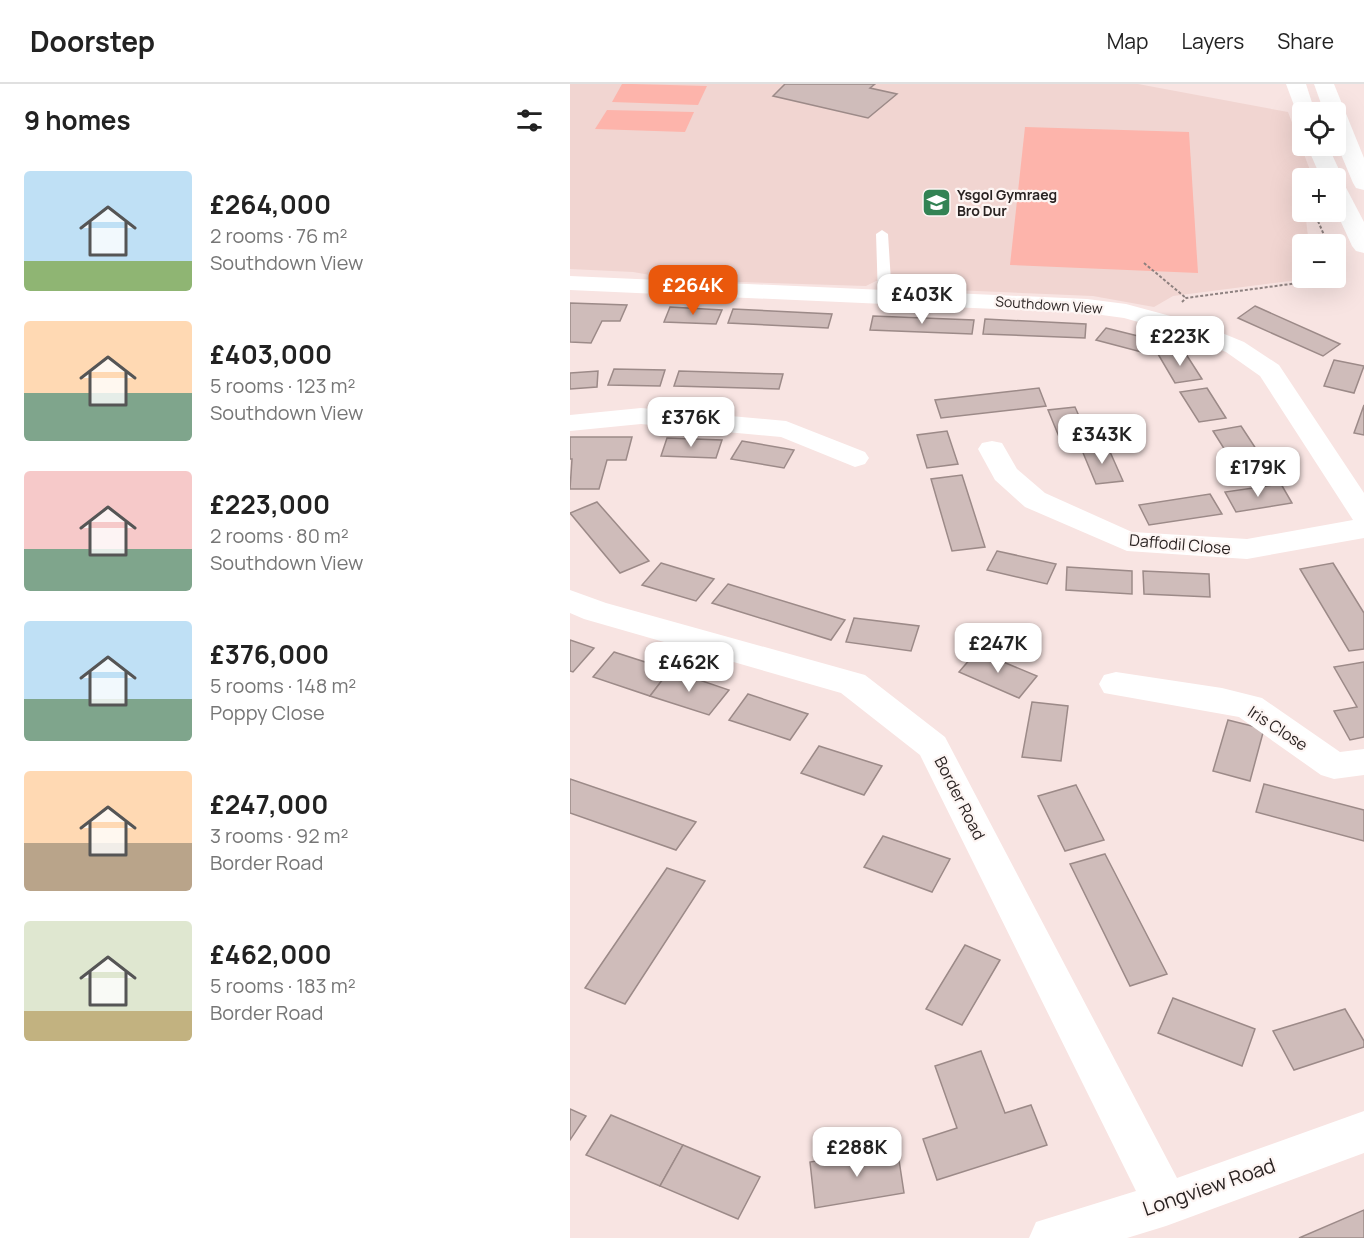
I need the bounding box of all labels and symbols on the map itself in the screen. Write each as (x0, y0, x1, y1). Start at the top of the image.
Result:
place label: Ysgol Gymraeg Bro Dur (957, 185, 1057, 220)
school or university icon: Ysgol Gymraeg Bro Dur (920, 187, 952, 219)
pin: £264K (651, 265, 735, 316)
pin: £403K (880, 274, 964, 325)
street label: Southdown View (995, 291, 1104, 318)
pin: £223K (1138, 316, 1222, 367)
pin: £376K (649, 397, 733, 448)
pin: £343K (1060, 414, 1144, 465)
pin: £179K (1216, 447, 1300, 498)
street label: Daffodil Close (1128, 529, 1232, 559)
pin: £247K (956, 623, 1040, 674)
pin: £462K (647, 642, 731, 693)
street label: Iris Close (1244, 700, 1312, 756)
street label: Border Road (930, 753, 990, 843)
pin: £288K (815, 1127, 899, 1178)
street label: Longview Road (1139, 1151, 1279, 1222)

